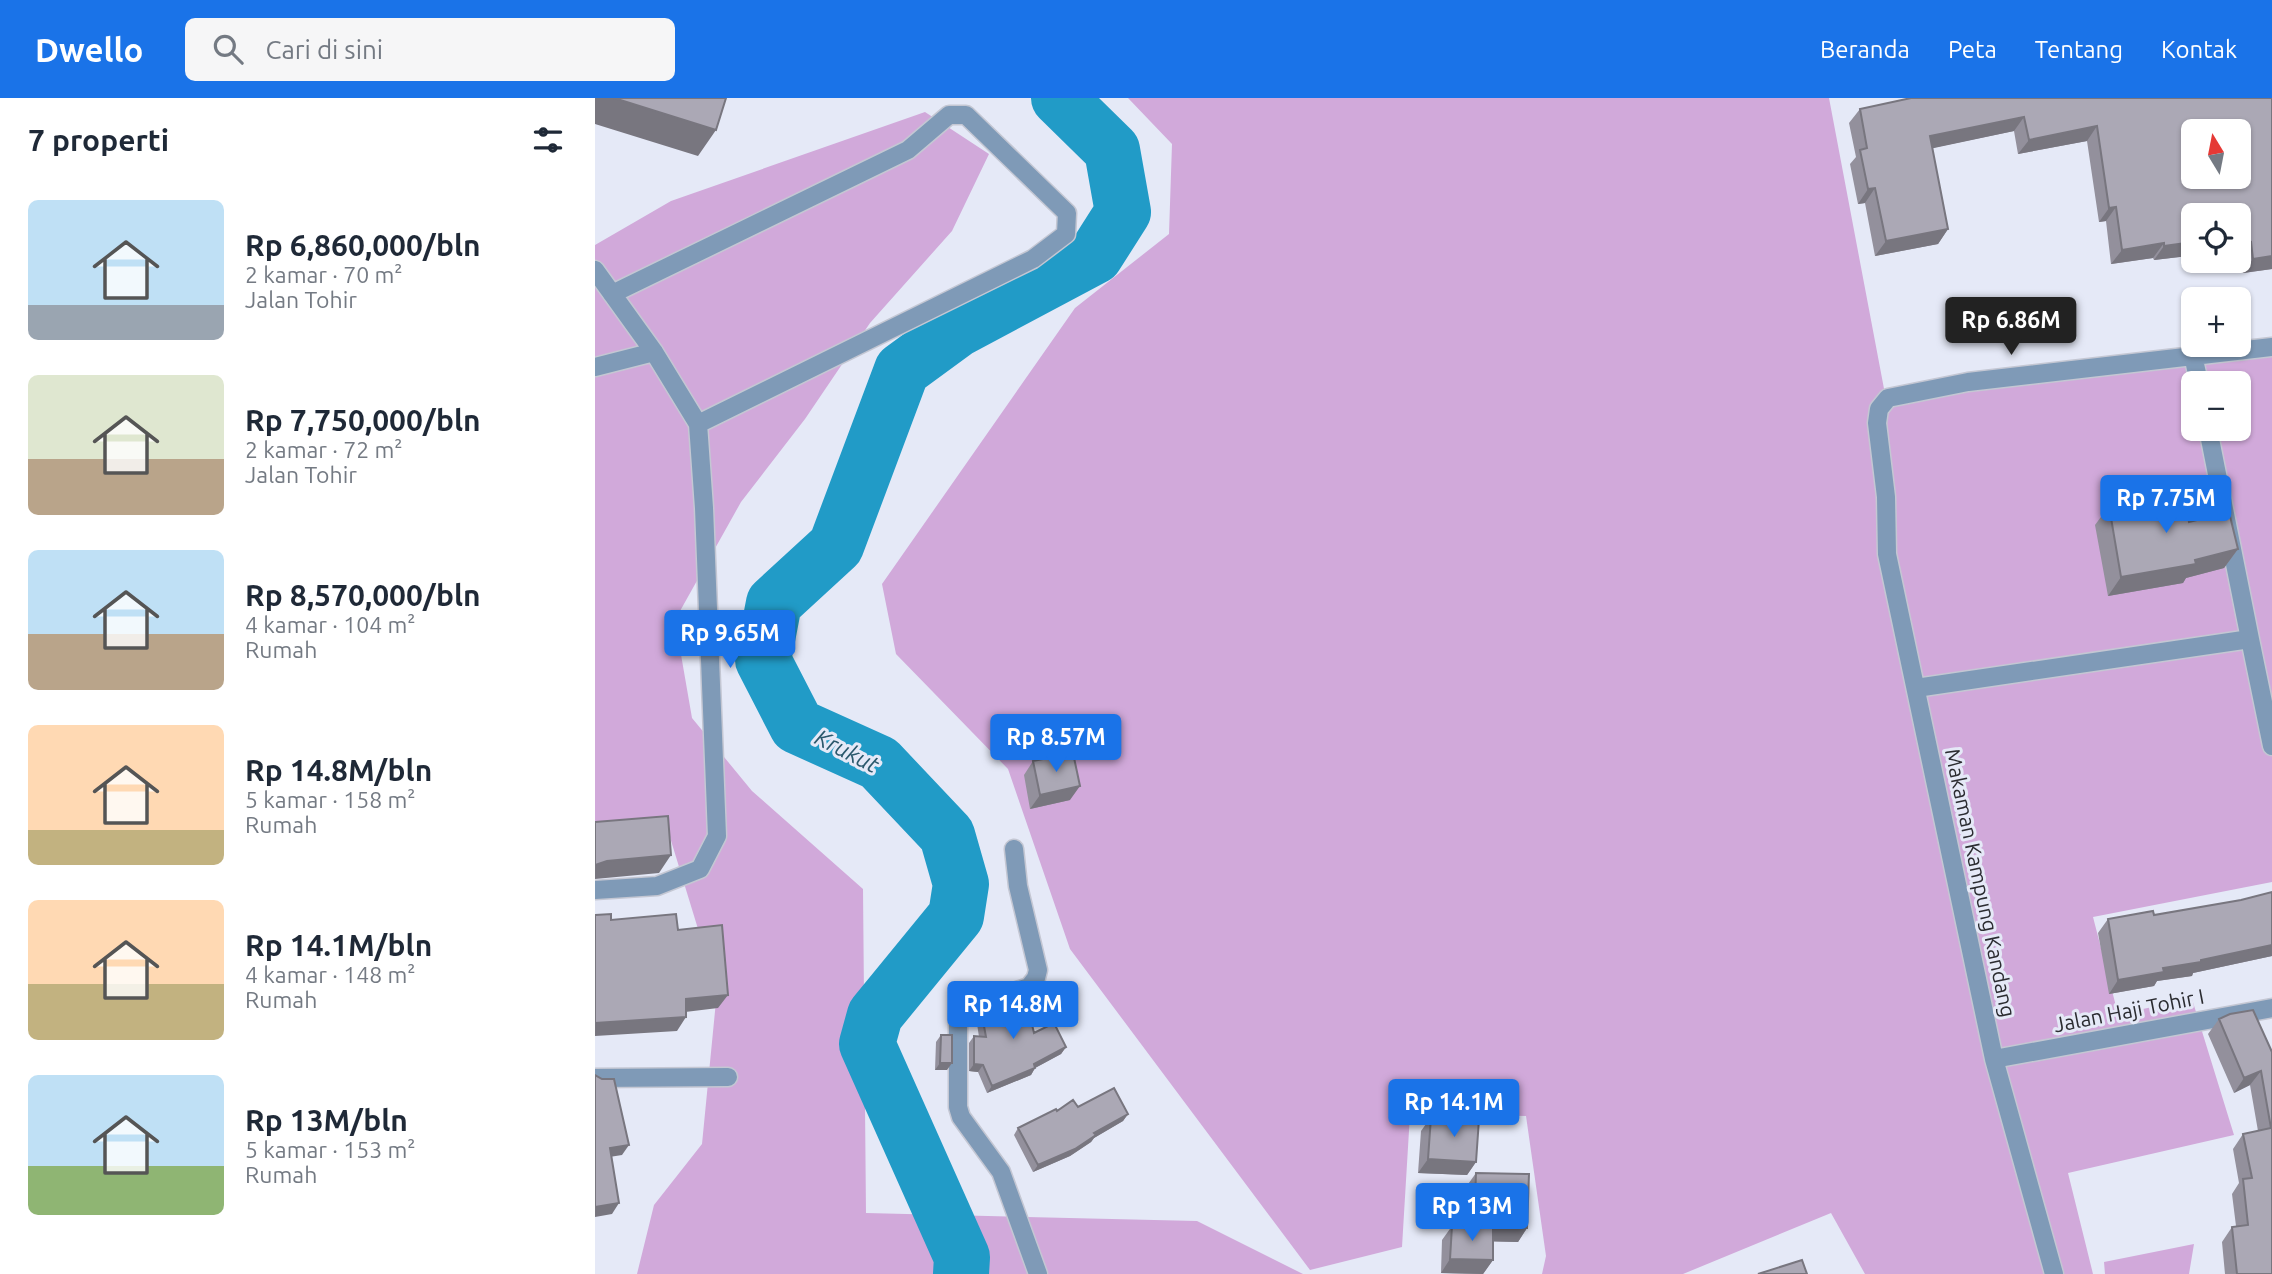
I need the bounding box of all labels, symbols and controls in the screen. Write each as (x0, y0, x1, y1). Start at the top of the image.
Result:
search box (185, 18, 675, 81)
icon: search (209, 30, 247, 68)
text: Dwello (35, 31, 143, 68)
text: Cari di sini (265, 35, 383, 64)
text: Beranda (1820, 36, 1910, 63)
text: Peta (1948, 36, 1997, 63)
text: Tentang (2035, 36, 2123, 63)
text: Kontak (2161, 36, 2237, 63)
north arrow (2181, 119, 2251, 189)
map controls (2181, 119, 2251, 441)
icon: filters (529, 121, 567, 159)
text: 7 properti (28, 123, 169, 157)
button: locate (2181, 203, 2251, 273)
icon: home (84, 228, 168, 312)
text: Rp 6,860,000/bln (245, 228, 481, 262)
text: 2 kamar · 70 m² (245, 262, 403, 287)
text: Jalan Tohir (245, 287, 357, 312)
button: + (2181, 287, 2251, 357)
pin: Rp 6.86M (1939, 298, 2083, 357)
text: Rp 6.86M (1961, 307, 2061, 332)
button: − (2181, 371, 2251, 441)
icon: home (84, 403, 168, 487)
text: Rp 7,750,000/bln (245, 403, 481, 437)
text: 2 kamar · 72 m² (245, 437, 403, 462)
text: Jalan Tohir (245, 462, 357, 487)
pin: Rp 7.75M (2094, 476, 2238, 535)
text: Rp 7.75M (2116, 485, 2216, 510)
icon: home (84, 578, 168, 662)
text: Rp 8,570,000/bln (245, 578, 481, 612)
pin: Rp 9.65M (658, 610, 802, 670)
text: 4 kamar · 104 m² (245, 612, 416, 637)
text: Rp 9.65M (680, 620, 780, 645)
text: Rumah (245, 637, 317, 662)
pin: Rp 8.57M (984, 714, 1128, 774)
water label: Krukut (811, 724, 884, 778)
text: Rp 8.57M (1006, 724, 1106, 749)
street label: Makaman Kampung Kandang (1941, 746, 2021, 1019)
icon: home (84, 753, 168, 837)
text: Rp 14.8M/bln (245, 753, 432, 787)
text: 5 kamar · 158 m² (245, 787, 416, 812)
text: Rumah (245, 812, 317, 837)
icon: home (84, 928, 168, 1012)
text: Rp 14.1M/bln (245, 928, 432, 962)
text: 4 kamar · 148 m² (245, 962, 416, 987)
pin: Rp 14.8M (941, 982, 1085, 1041)
street label: Jalan Haji Tohir I (2051, 984, 2206, 1036)
text: Rumah (245, 987, 317, 1012)
text: Rp 14.8M (963, 991, 1063, 1016)
pin: Rp 14.1M (1382, 1080, 1526, 1139)
text: Rp 14.1M (1404, 1089, 1504, 1114)
icon: home (84, 1103, 168, 1187)
text: Rp 13M/bln (245, 1103, 408, 1137)
text: 5 kamar · 153 m² (245, 1137, 416, 1162)
text: Rumah (245, 1162, 317, 1187)
pin: Rp 13M (1415, 1184, 1529, 1243)
text: Rp 13M (1432, 1193, 1512, 1218)

